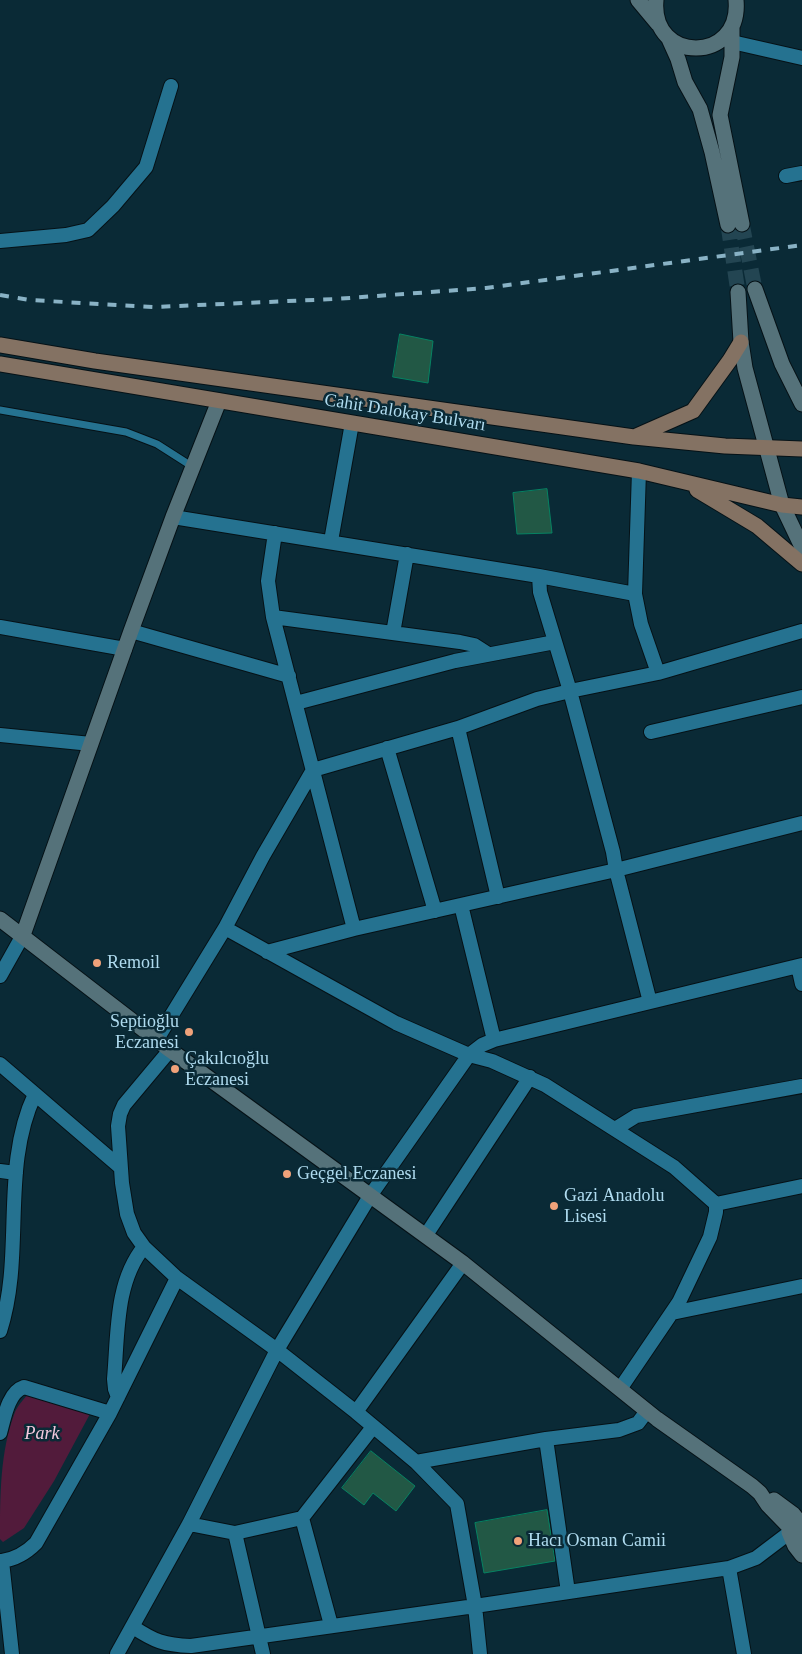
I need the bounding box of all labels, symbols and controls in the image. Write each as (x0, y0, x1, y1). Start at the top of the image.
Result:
street label: Cahit Dalokay Bulvarı (323, 390, 487, 436)
place label: Remoil (107, 952, 160, 974)
marker: Remoil (91, 957, 103, 969)
place label: Septioğlu Eczanesi (110, 1011, 179, 1054)
marker: Septioğlu Eczanesi (183, 1026, 195, 1038)
place label: Çakılcıoğlu Eczanesi (185, 1048, 269, 1090)
marker: Çakılcıoğlu Eczanesi (169, 1063, 181, 1075)
place label: Geçgel Eczanesi (297, 1163, 416, 1185)
marker: Geçgel Eczanesi (281, 1168, 293, 1180)
place label: Gazi Anadolu Lisesi (564, 1185, 664, 1228)
marker: Gazi Anadolu Lisesi (548, 1200, 560, 1212)
park label: Park (25, 1423, 59, 1445)
place label: Hacı Osman Camii (528, 1530, 666, 1552)
marker: Hacı Osman Camii (512, 1535, 524, 1547)

